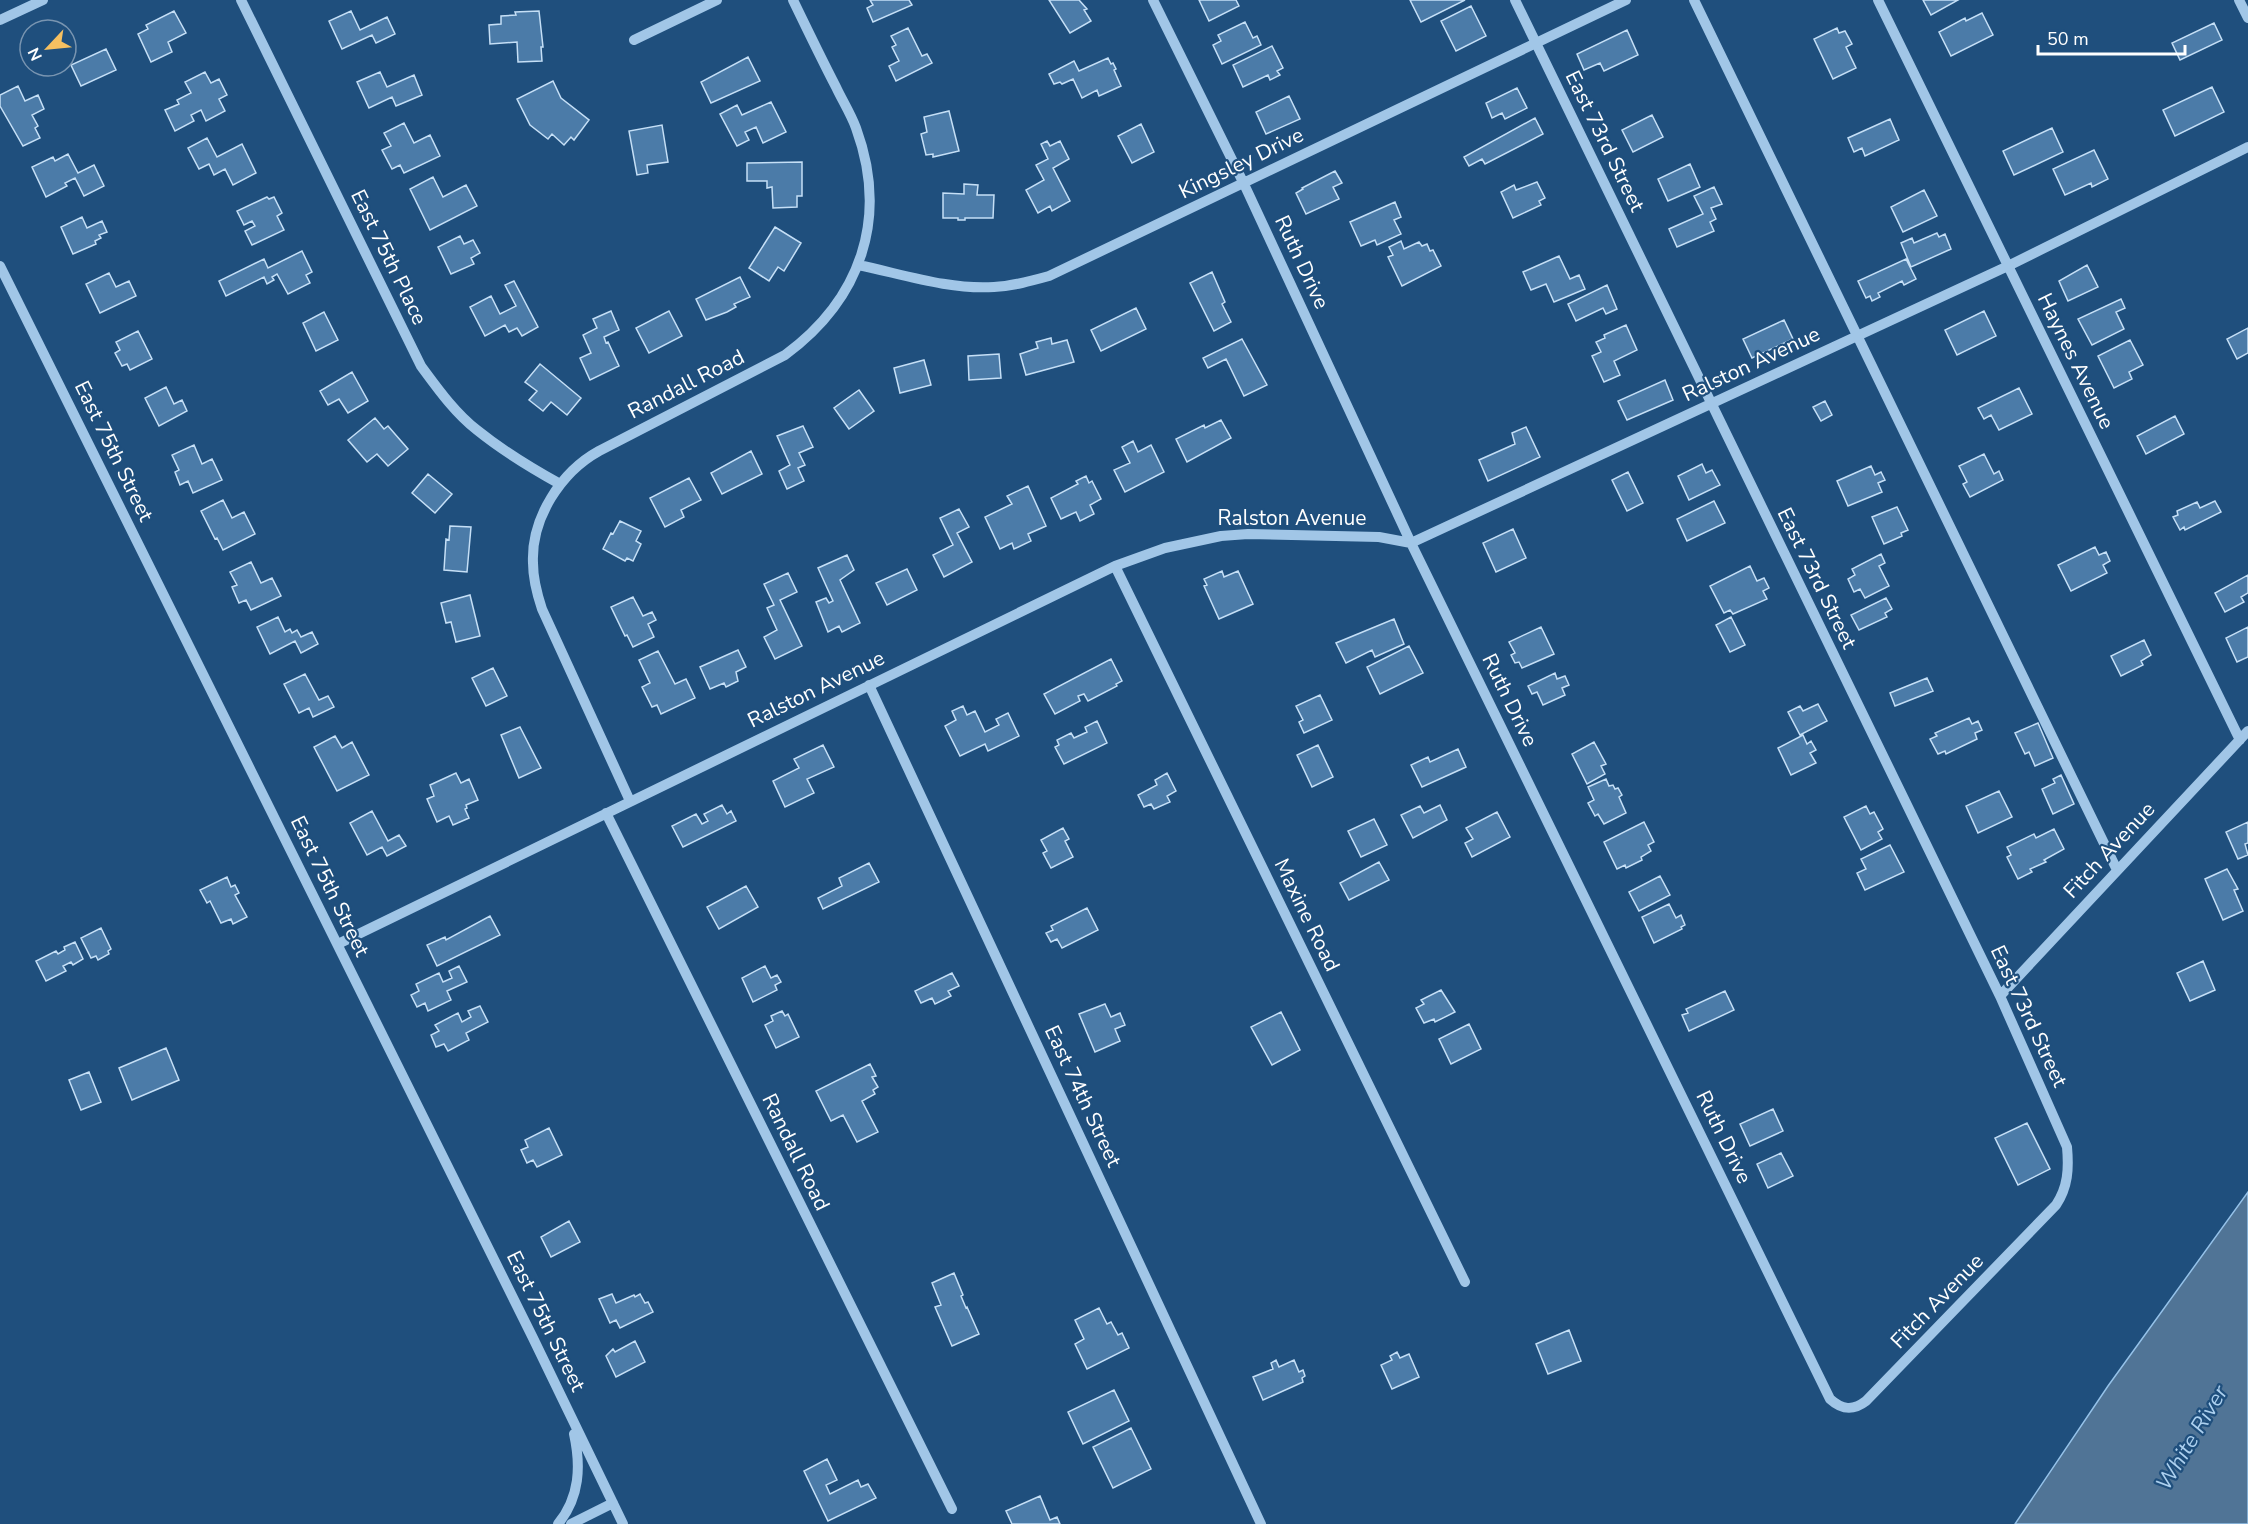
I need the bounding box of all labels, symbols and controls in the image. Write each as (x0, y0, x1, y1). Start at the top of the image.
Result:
north arrow (18, 18, 78, 78)
scale bar (2038, 18, 2185, 56)
text: 50 m (2047, 27, 2089, 51)
text: N (23, 44, 48, 64)
street label: East 73rd Street (1559, 66, 1652, 217)
street label: Kingsley Drive (1174, 121, 1308, 205)
street label: East 75th Place (344, 185, 434, 329)
street label: Ruth Drive (1268, 211, 1336, 313)
street label: Haynes Avenue (2031, 288, 2121, 434)
street label: Ralston Avenue (1678, 320, 1824, 408)
street label: Randall Road (623, 343, 749, 425)
street label: East 75th Street (68, 376, 160, 527)
street label: East 73rd Street (1771, 503, 1864, 654)
street label: Ralston Avenue (1218, 504, 1366, 532)
street label: Ralston Avenue (743, 644, 889, 734)
street label: Ruth Drive (1475, 649, 1545, 751)
street label: Fitch Avenue (2057, 796, 2161, 904)
street label: East 75th Street (284, 811, 376, 962)
street label: Maxine Road (1268, 854, 1346, 976)
street label: East 73rd Street (1984, 941, 2074, 1092)
street label: East 74th Street (1038, 1021, 1128, 1172)
street label: Ruth Drive (1689, 1086, 1759, 1188)
street label: Randall Road (756, 1089, 836, 1215)
street label: East 75th Street (500, 1246, 592, 1397)
street label: Fitch Avenue (1885, 1247, 1989, 1355)
water label: White River (2149, 1379, 2236, 1496)

